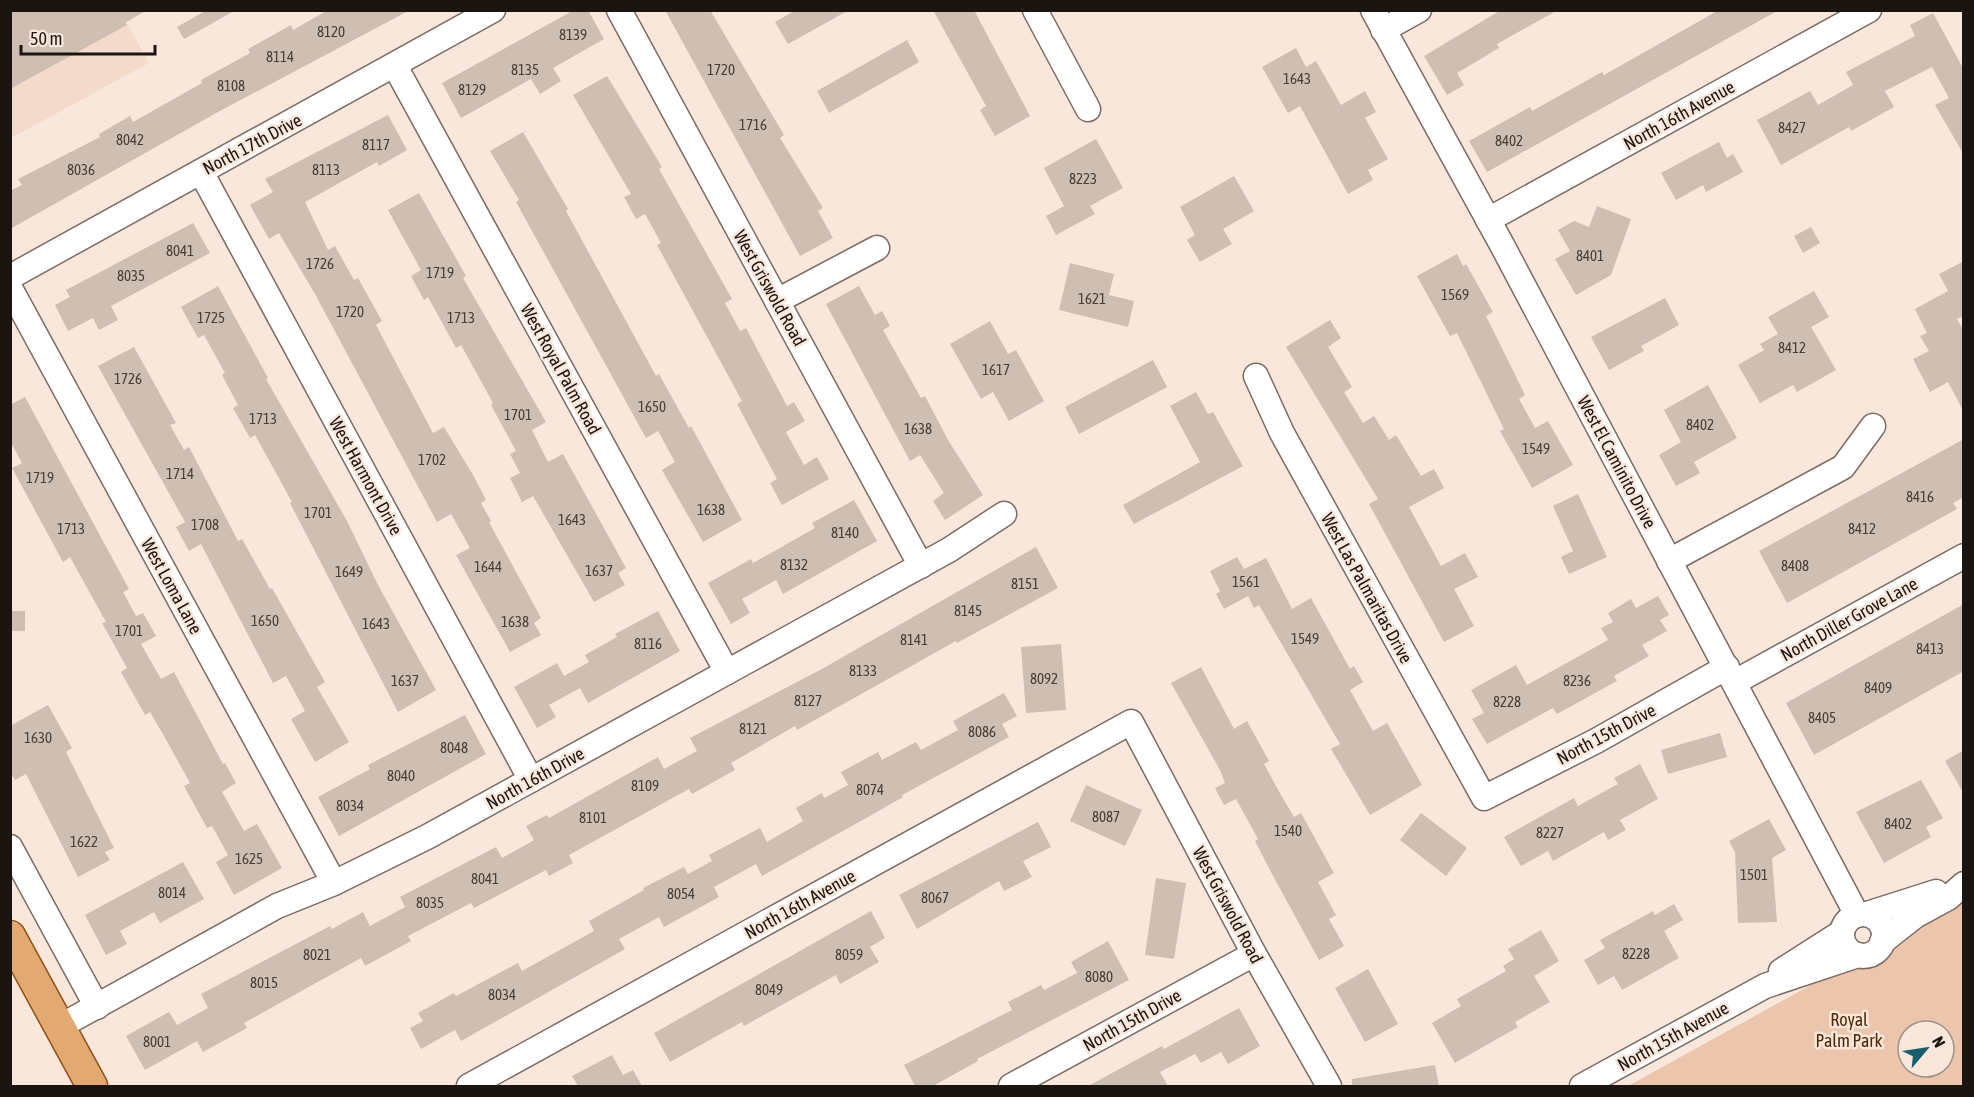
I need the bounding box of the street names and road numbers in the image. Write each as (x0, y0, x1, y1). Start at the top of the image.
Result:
street label: North 16th Avenue (1620, 76, 1738, 154)
street label: North 17th Drive (199, 109, 305, 179)
street label: West Griswold Road (730, 226, 810, 350)
street label: West Royal Palm Road (516, 300, 606, 438)
street label: West El Caminito Drive (1573, 392, 1661, 532)
street label: West Harmont Drive (325, 413, 407, 539)
street label: West Las Palmaritas Drive (1317, 509, 1417, 667)
street label: West Loma Lane (137, 534, 207, 638)
street label: North Diller Grove Lane (1777, 573, 1921, 665)
street label: North 15th Drive (1553, 699, 1659, 769)
street label: North 16th Drive (482, 742, 588, 814)
street label: West Griswold Road (1188, 843, 1268, 967)
street label: North 16th Avenue (741, 865, 859, 943)
street label: North 15th Drive (1079, 984, 1185, 1056)
street label: North 15th Avenue (1614, 997, 1732, 1075)

